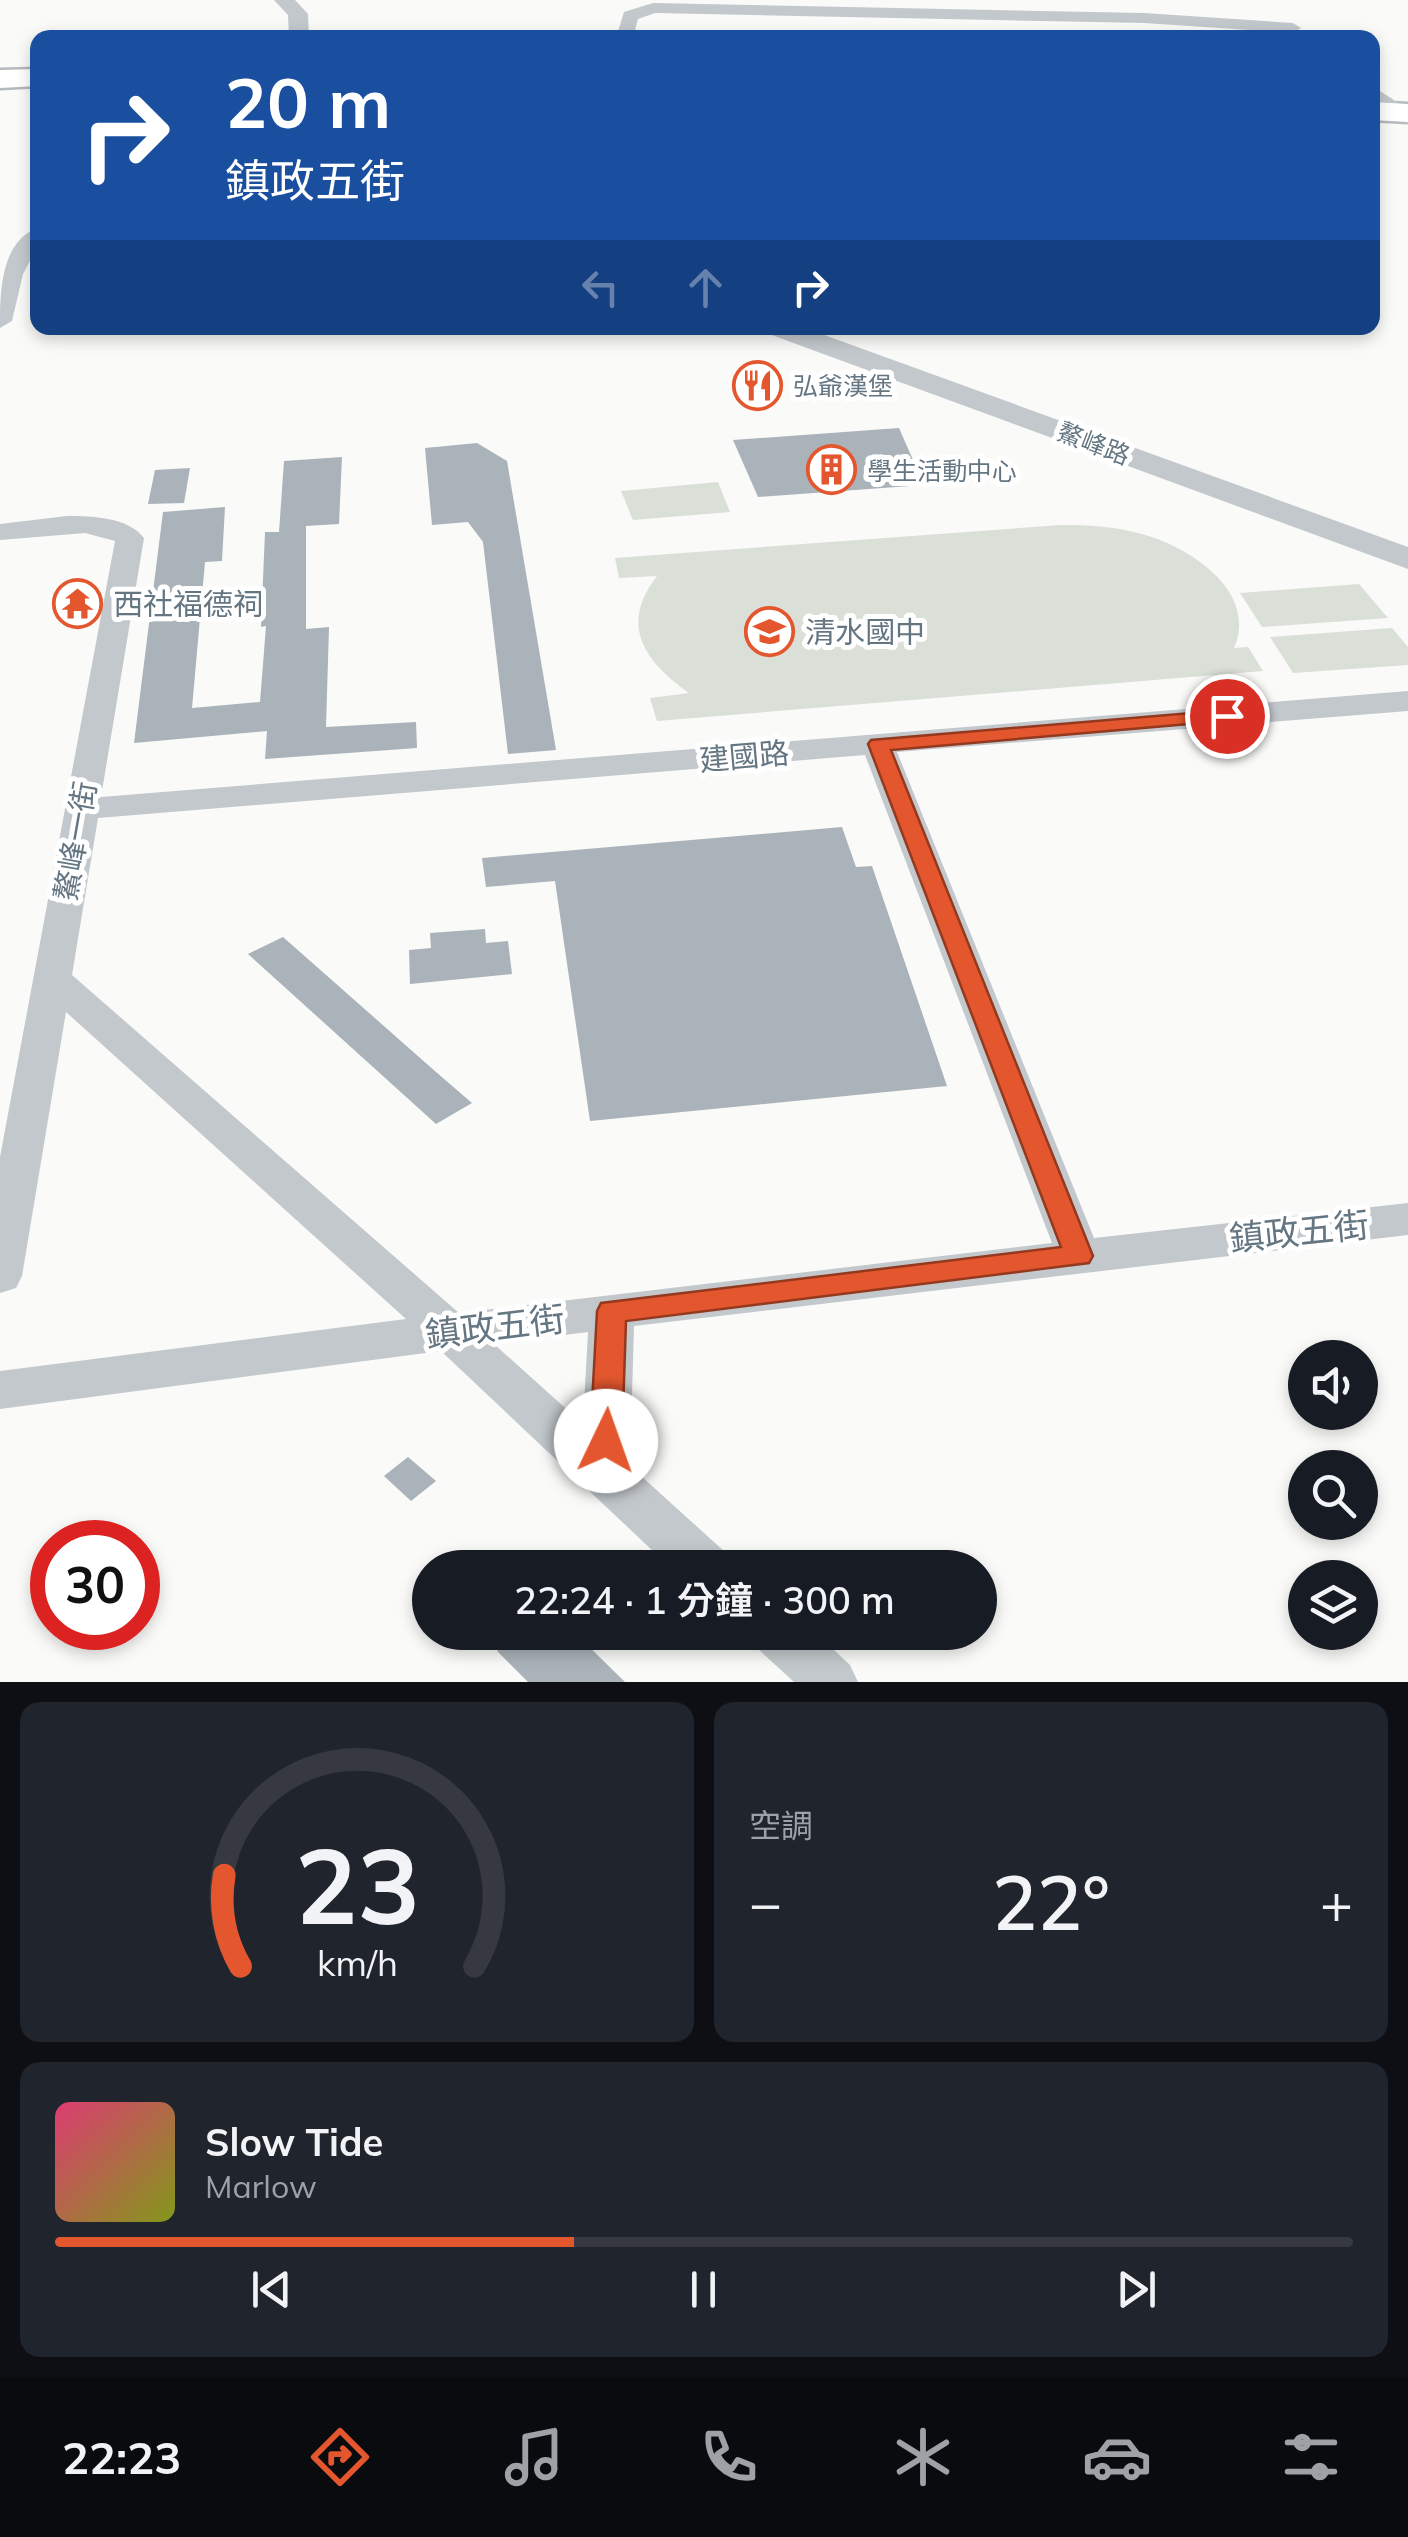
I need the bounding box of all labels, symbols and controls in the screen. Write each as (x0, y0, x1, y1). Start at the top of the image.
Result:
text: 20 m (225, 58, 391, 146)
icon: right (60, 70, 190, 200)
text: 鎮政五街 (225, 152, 405, 208)
icon: left (573, 260, 628, 315)
icon: ahead (678, 260, 733, 315)
icon: right (783, 260, 838, 315)
restaurant icon: 弘爺漢堡 (732, 359, 784, 411)
place label: 弘爺漢堡 (793, 370, 893, 401)
street label: 鰲峰路 (1053, 415, 1135, 471)
building icon: 學生活動中心 (806, 444, 858, 496)
place label: 學生活動中心 (867, 455, 1017, 486)
temple icon: 西社福德祠 (52, 578, 104, 630)
place label: 西社福德祠 (113, 585, 263, 623)
school or university icon: 清水國中 (744, 606, 796, 658)
place label: 清水國中 (805, 613, 925, 651)
pin (1185, 674, 1270, 759)
icon: arrive (1200, 689, 1255, 744)
street label: 建國路 (698, 733, 790, 779)
street label: 鰲峰一街 (46, 779, 104, 903)
street label: 鎮政五街 (1227, 1202, 1371, 1260)
street label: 鎮政五街 (423, 1296, 567, 1356)
map controls (1288, 1340, 1378, 1650)
button: sound (1288, 1340, 1378, 1430)
position arrow (554, 1389, 658, 1493)
button: search (1288, 1450, 1378, 1540)
speed limit sign: 30 (30, 1520, 160, 1650)
button: layers (1288, 1560, 1378, 1650)
text: 22:24 · 1 分鐘 · 300 m (514, 1576, 895, 1624)
text: 空調 (749, 1805, 813, 1845)
text: 23 (295, 1819, 419, 1950)
text: 22° (992, 1855, 1110, 1949)
text: − (749, 1868, 782, 1937)
text: + (1320, 1868, 1353, 1937)
text: km/h (317, 1940, 397, 1985)
text: Slow Tide (205, 2118, 383, 2166)
text: Marlow (205, 2166, 317, 2206)
icon: previous (244, 2262, 299, 2317)
icon: pause (676, 2262, 731, 2317)
icon: next (1109, 2262, 1164, 2317)
icon: directions (305, 2422, 375, 2492)
icon: music (499, 2422, 569, 2492)
icon: phone (694, 2422, 764, 2492)
icon: climate (888, 2422, 958, 2492)
icon: car (1082, 2422, 1152, 2492)
icon: filters (1276, 2422, 1346, 2492)
text: 22:23 (62, 2429, 181, 2485)

